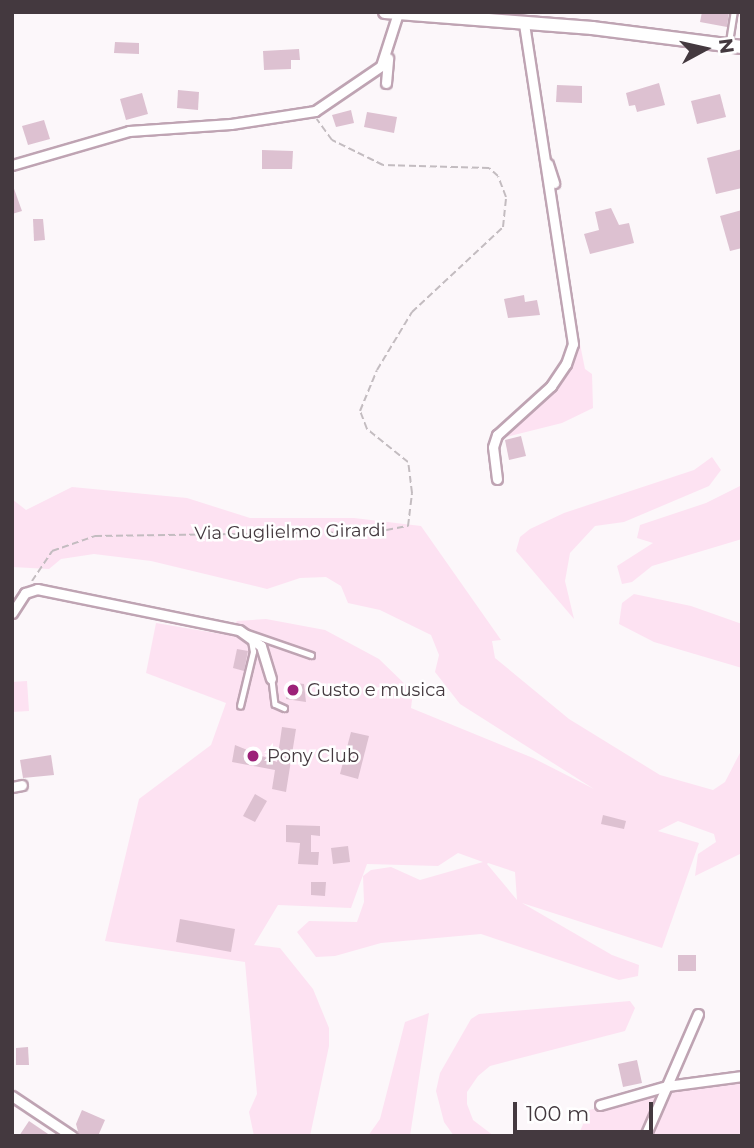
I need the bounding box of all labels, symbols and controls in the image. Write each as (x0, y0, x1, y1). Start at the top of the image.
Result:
north arrow (670, 14, 740, 84)
text: N (714, 37, 739, 55)
street label: Via Guglielmo Girardi (194, 520, 386, 544)
place label: Gusto e musica (307, 679, 446, 701)
marker: Gusto e musica (285, 682, 301, 698)
place label: Pony Club (267, 745, 359, 767)
marker: Pony Club (245, 748, 261, 764)
scale bar (516, 1088, 656, 1132)
text: 100 m (526, 1101, 589, 1126)

